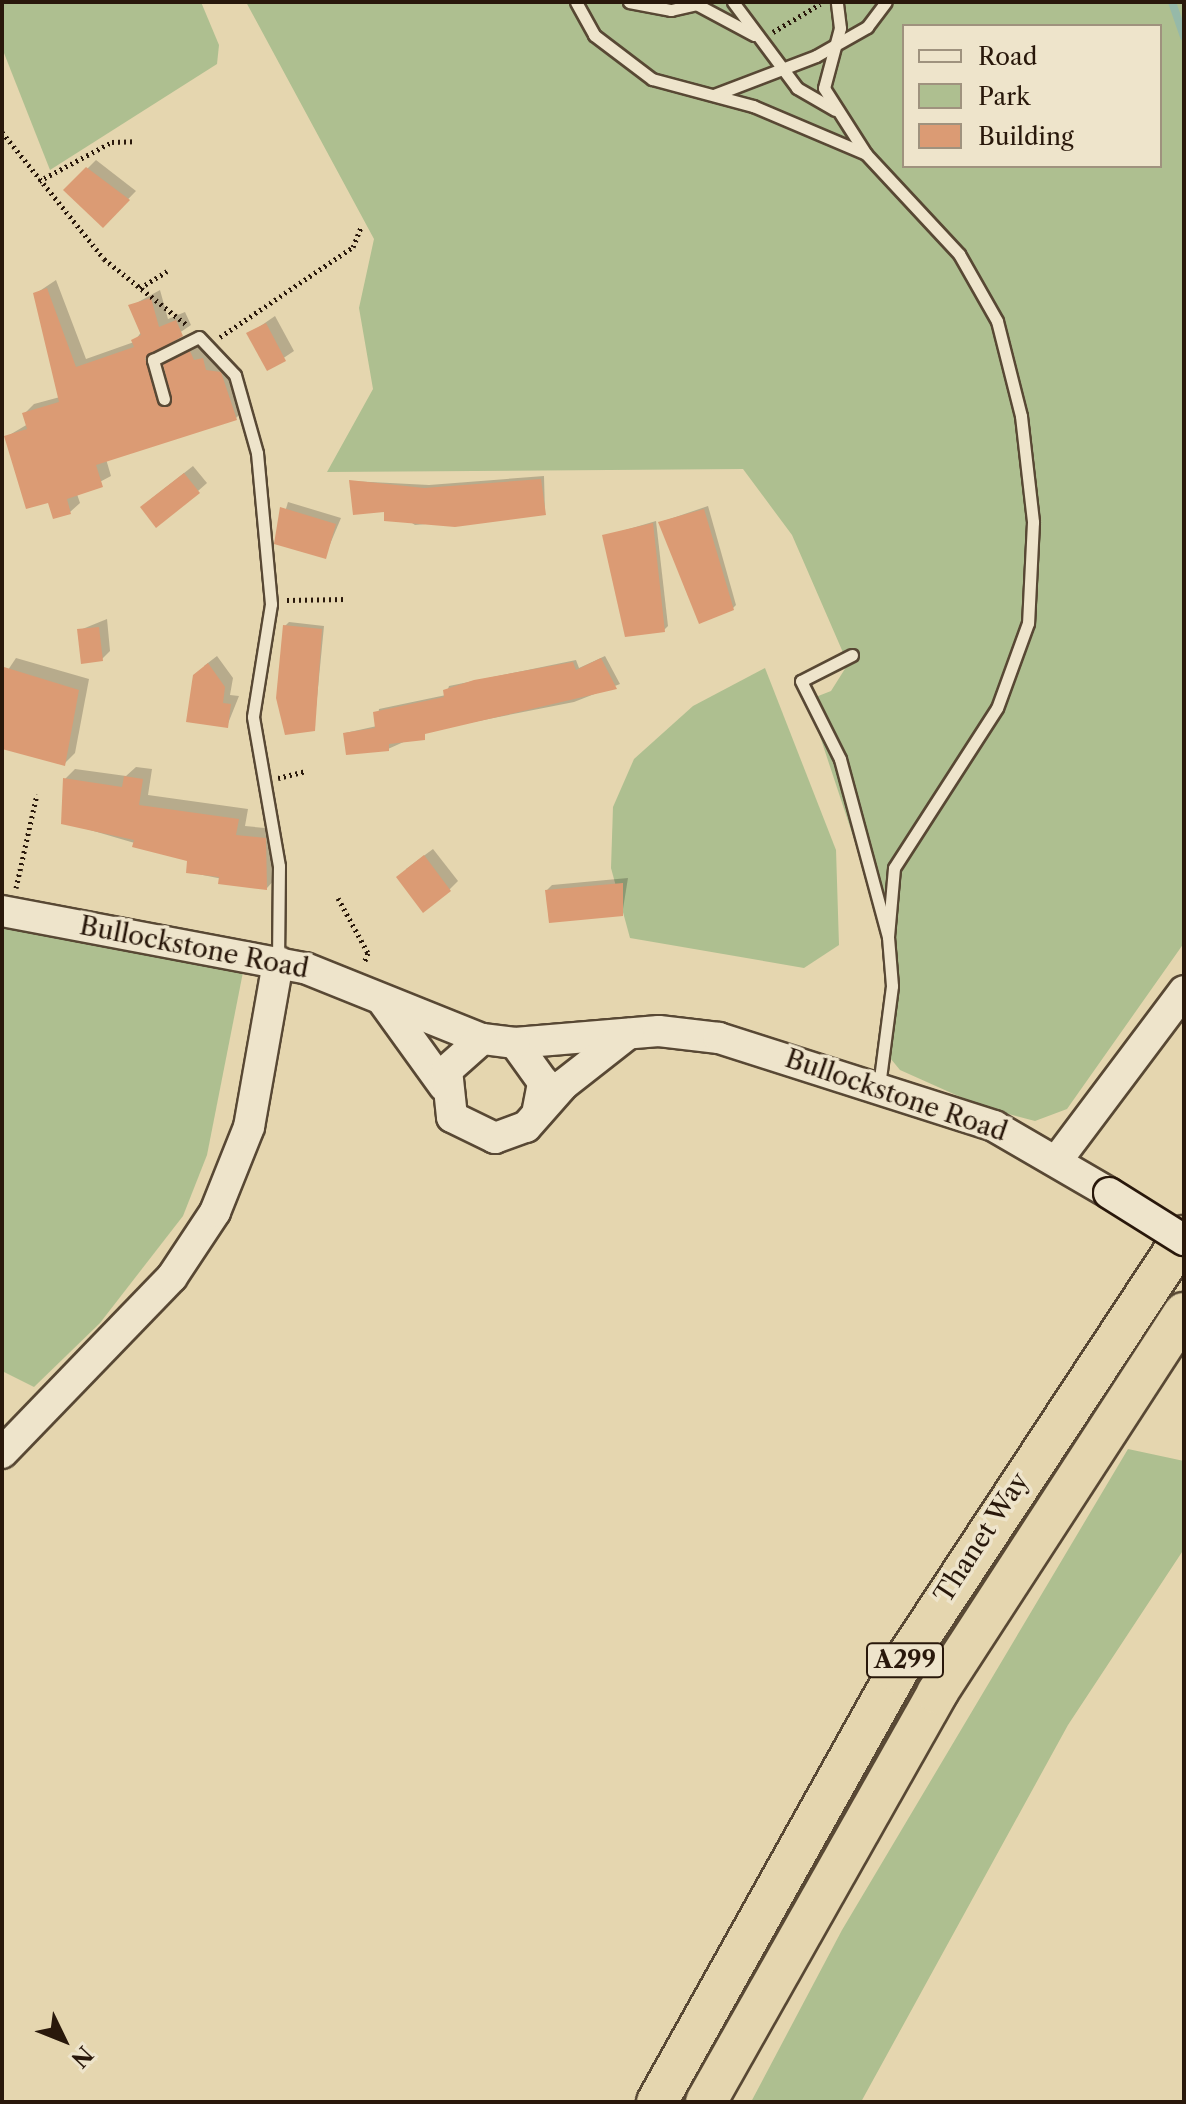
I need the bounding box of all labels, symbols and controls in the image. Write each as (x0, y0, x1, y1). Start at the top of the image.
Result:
legend (902, 24, 1162, 168)
text: Road (978, 42, 1037, 71)
text: Park (978, 82, 1030, 111)
text: Building (978, 122, 1074, 151)
street label: Bullockstone Road (77, 910, 311, 986)
street label: Bullockstone Road (781, 1043, 1011, 1149)
street label: Thanet Way (928, 1467, 1036, 1609)
road number: A299 (865, 1640, 945, 1680)
north arrow (24, 2000, 104, 2080)
text: N (66, 2041, 98, 2073)

